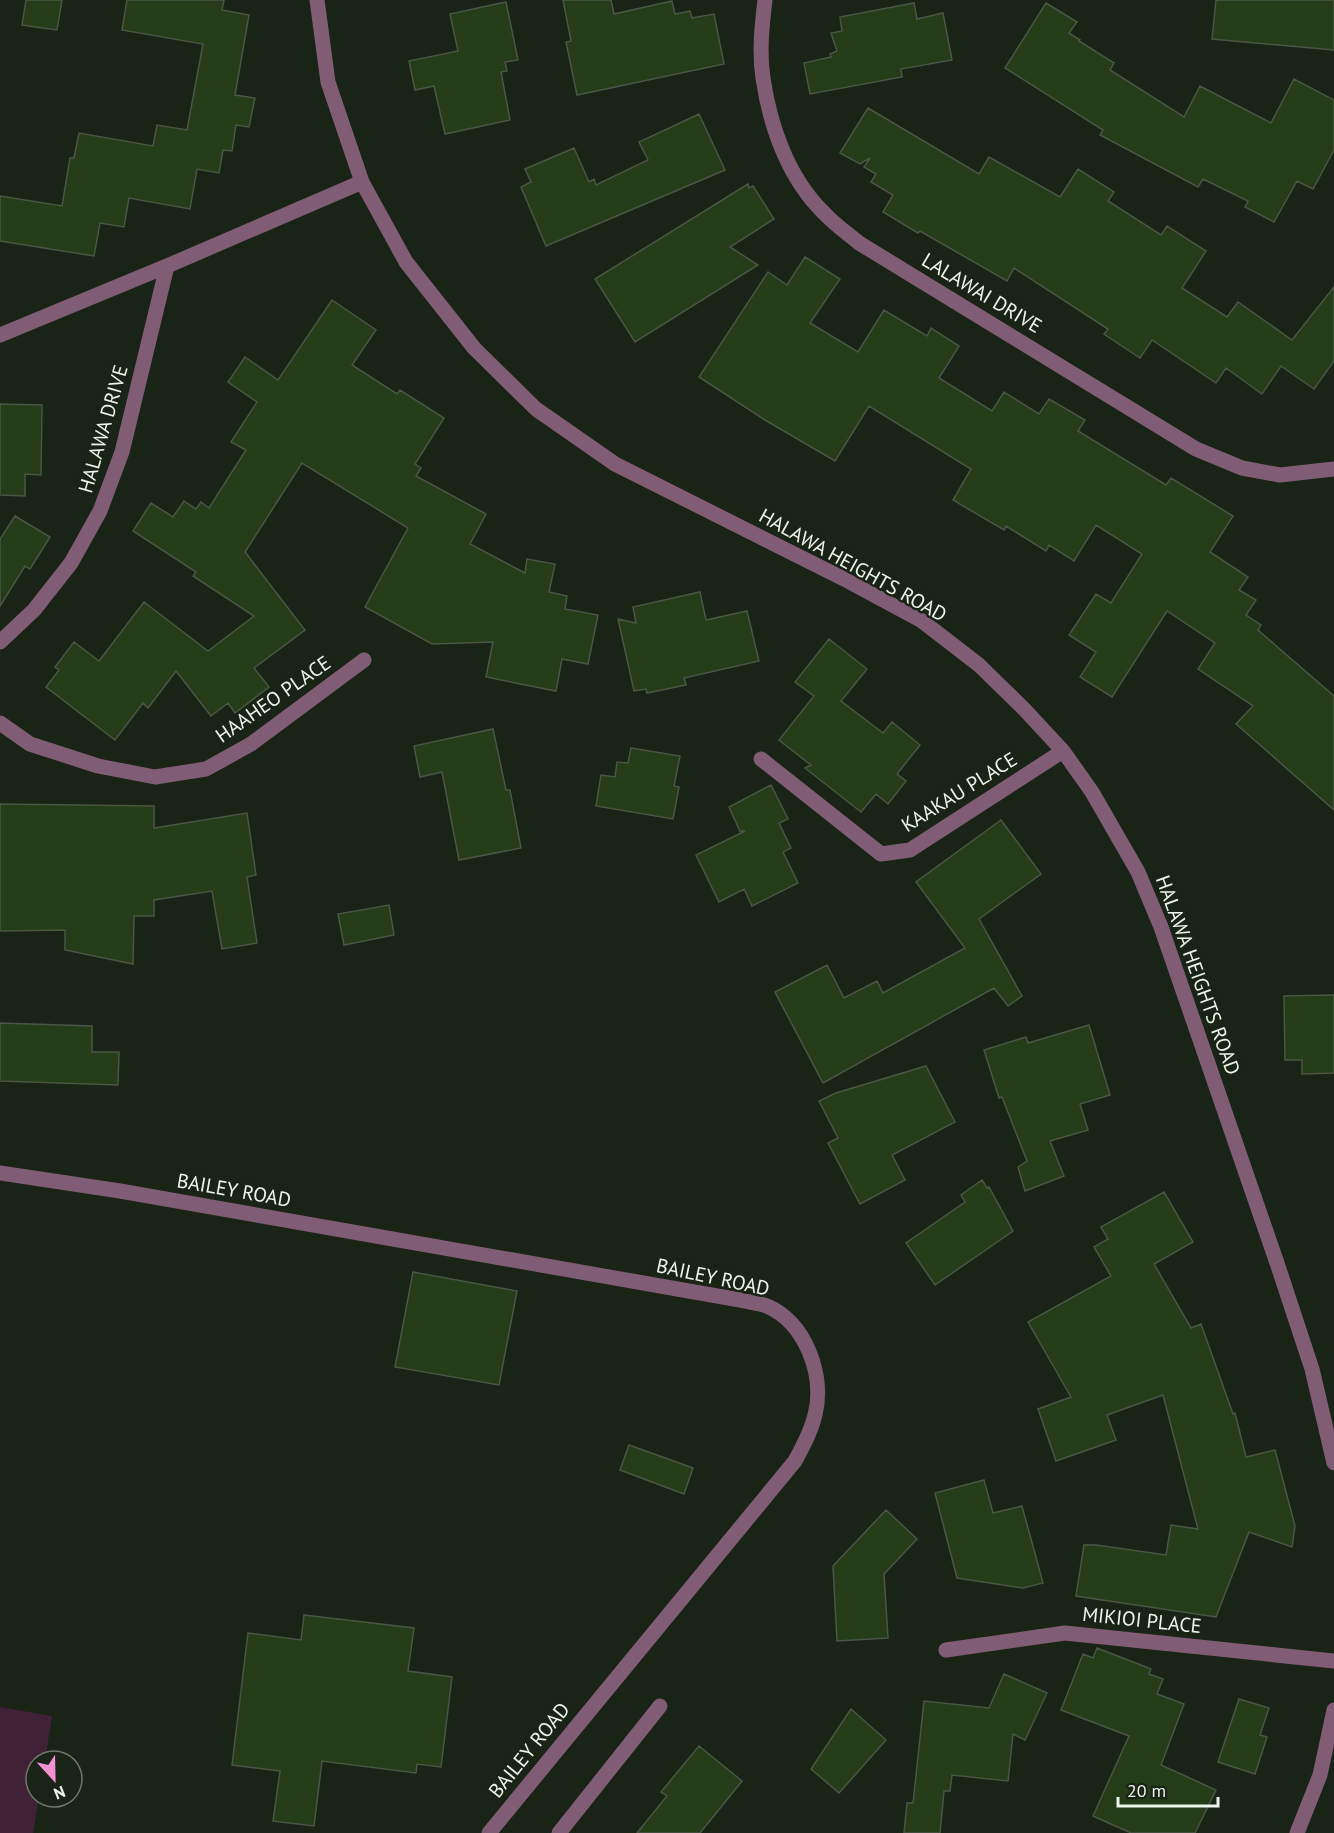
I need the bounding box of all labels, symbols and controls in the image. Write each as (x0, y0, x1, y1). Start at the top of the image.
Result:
street label: LALAWAI DRIVE (917, 247, 1047, 339)
street label: HALAWA DRIVE (72, 362, 134, 496)
street label: HALAWA HEIGHTS ROAD (755, 503, 951, 627)
street label: HAAHEO PLACE (210, 650, 336, 748)
street label: KAAKAU PLACE (896, 746, 1022, 838)
street label: HALAWA HEIGHTS ROAD (1150, 872, 1246, 1078)
street label: BAILEY ROAD (175, 1167, 293, 1213)
street label: BAILEY ROAD (654, 1252, 772, 1302)
street label: MIKIOI PLACE (1081, 1601, 1203, 1639)
street label: BAILEY ROAD (483, 1697, 575, 1803)
north arrow (24, 1749, 84, 1809)
scale bar (1118, 1770, 1218, 1808)
text: 20 m (1127, 1779, 1166, 1802)
text: N (51, 1782, 68, 1804)

